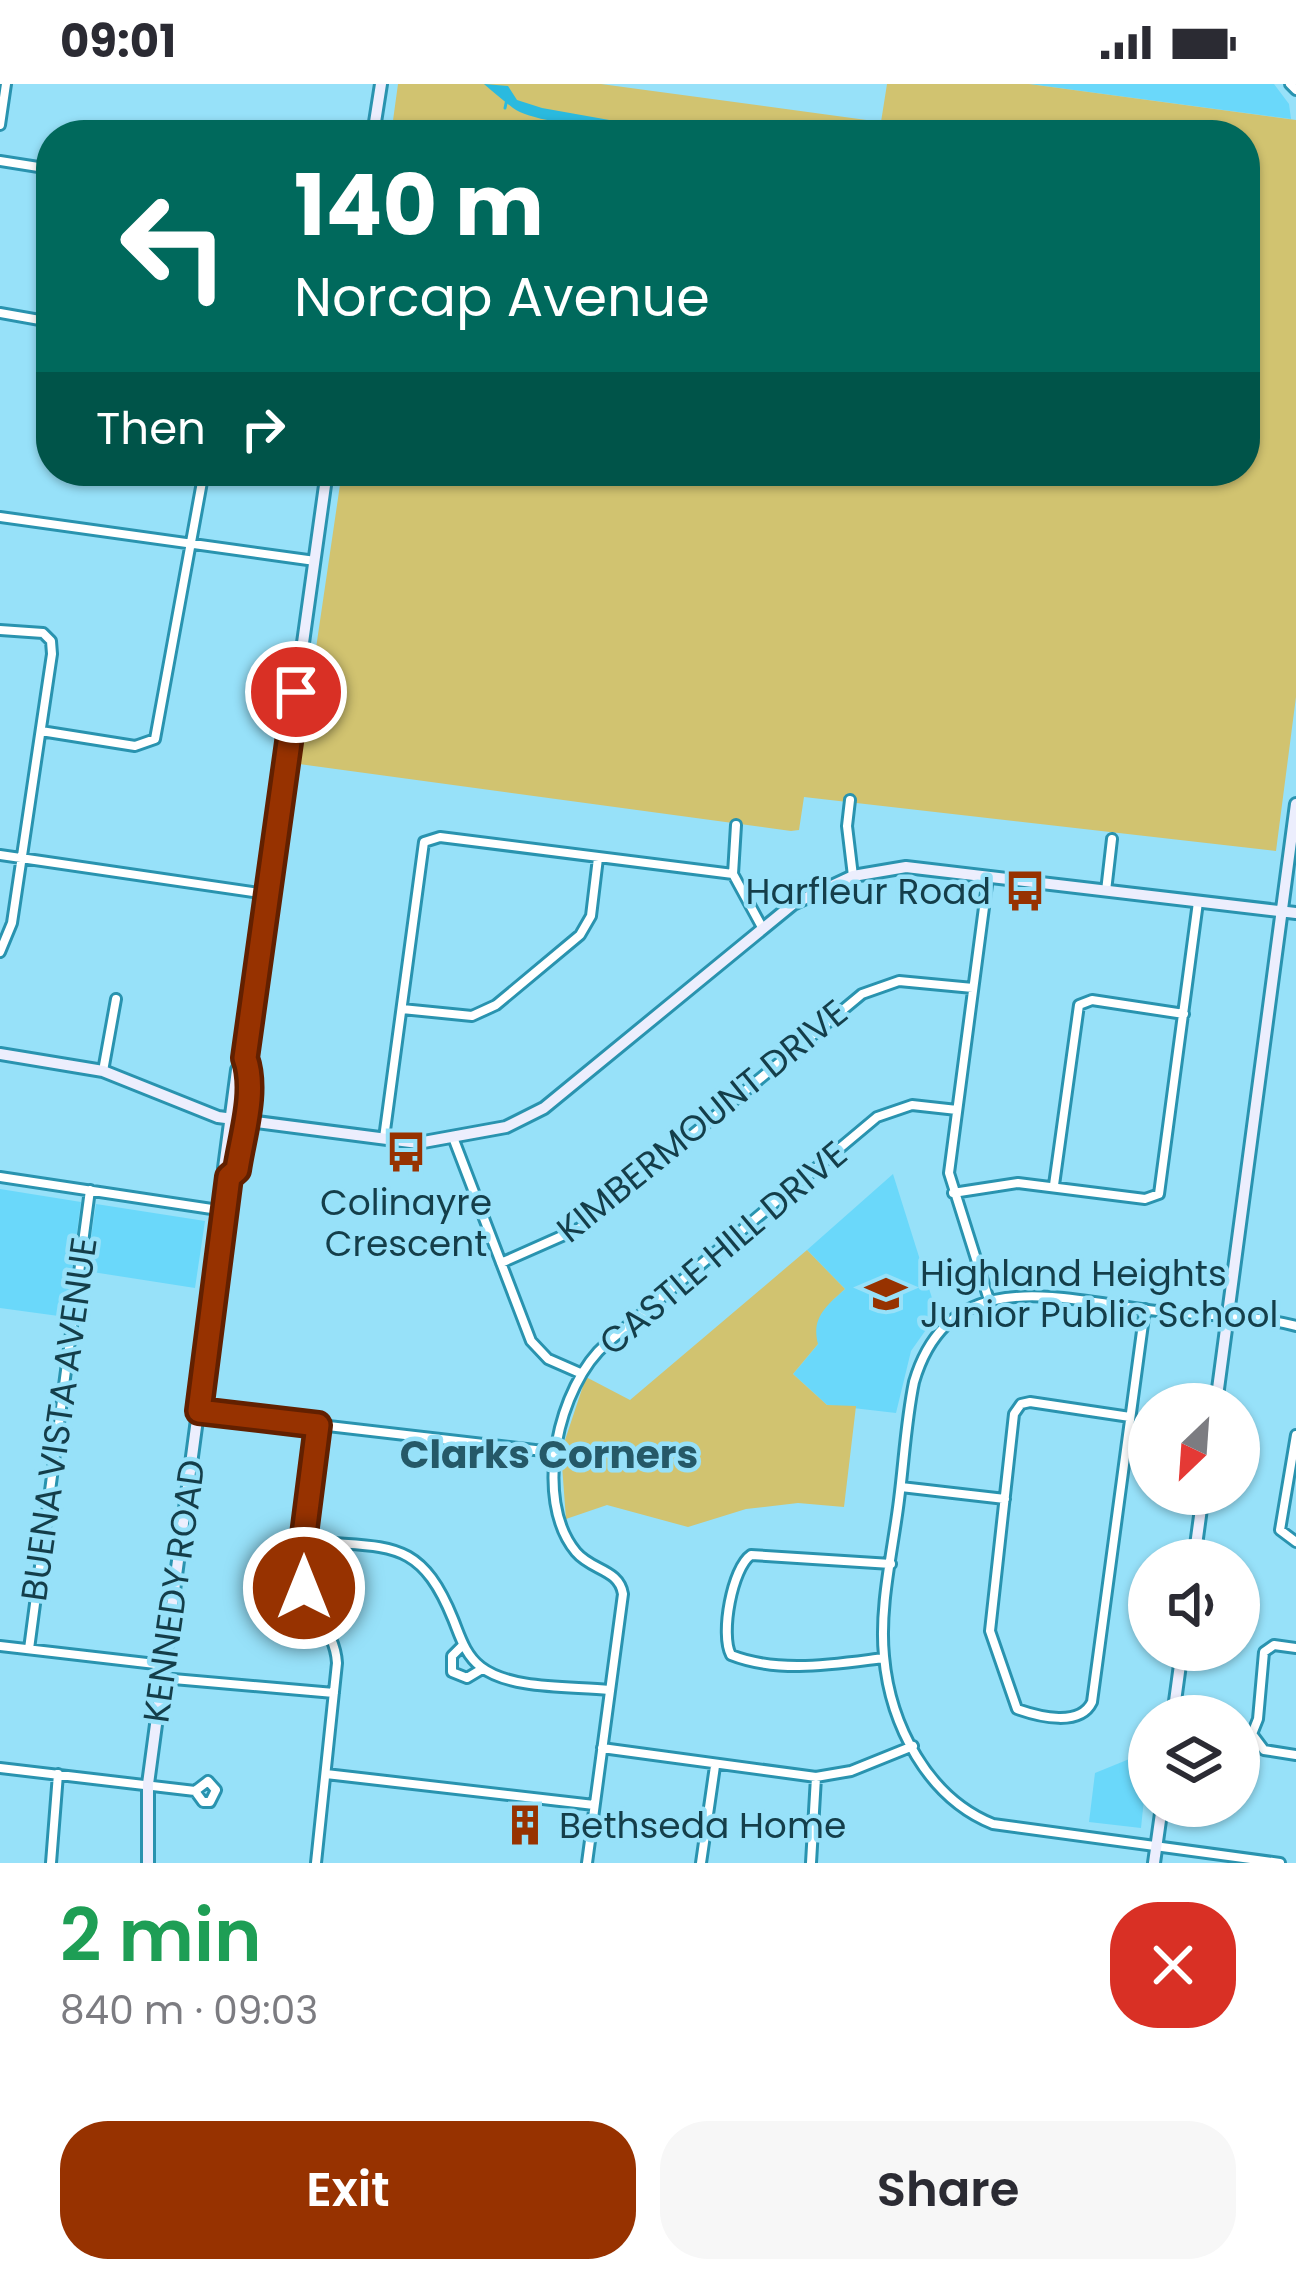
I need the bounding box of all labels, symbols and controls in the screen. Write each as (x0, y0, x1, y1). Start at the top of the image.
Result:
text: 09:01 (60, 10, 176, 73)
text: 140 m (294, 147, 544, 264)
icon: left (96, 168, 252, 324)
text: Norcap Avenue (294, 259, 710, 335)
icon: right (230, 396, 296, 462)
text: Then (96, 397, 206, 460)
pin (245, 641, 347, 743)
icon: arrive (263, 659, 329, 725)
place label: Harfleur Road (746, 866, 991, 917)
bus stop icon: Harfleur Road (1002, 868, 1048, 914)
street label: KIMBERMOUNT DRIVE (546, 988, 858, 1254)
bus stop icon: Colinayre Crescent (383, 1129, 429, 1175)
street label: CASTLE HILL DRIVE (588, 1129, 858, 1367)
place label: Colinayre Crescent (320, 1177, 492, 1269)
street label: BUENA VISTA AVENUE (8, 1234, 110, 1604)
place label: Highland Heights Junior Public School (920, 1248, 1278, 1340)
school or university icon: Highland Heights Junior Public School (863, 1271, 909, 1317)
north arrow (1128, 1383, 1260, 1515)
map controls (1128, 1383, 1260, 1827)
district label: Clarks Corners (400, 1427, 698, 1482)
street label: KENNEDY ROAD (130, 1456, 218, 1726)
position arrow (241, 1525, 367, 1651)
button: sound (1128, 1539, 1260, 1671)
button: layers (1128, 1695, 1260, 1827)
place label: Bethseda Home (559, 1800, 846, 1851)
building icon: Bethseda Home (502, 1802, 548, 1848)
text: 2 min (60, 1885, 262, 1986)
button: close (1110, 1902, 1236, 2028)
text: 840 m · 09:03 (60, 1983, 318, 2038)
button: Exit (60, 2121, 636, 2259)
button: Share (660, 2121, 1236, 2259)

